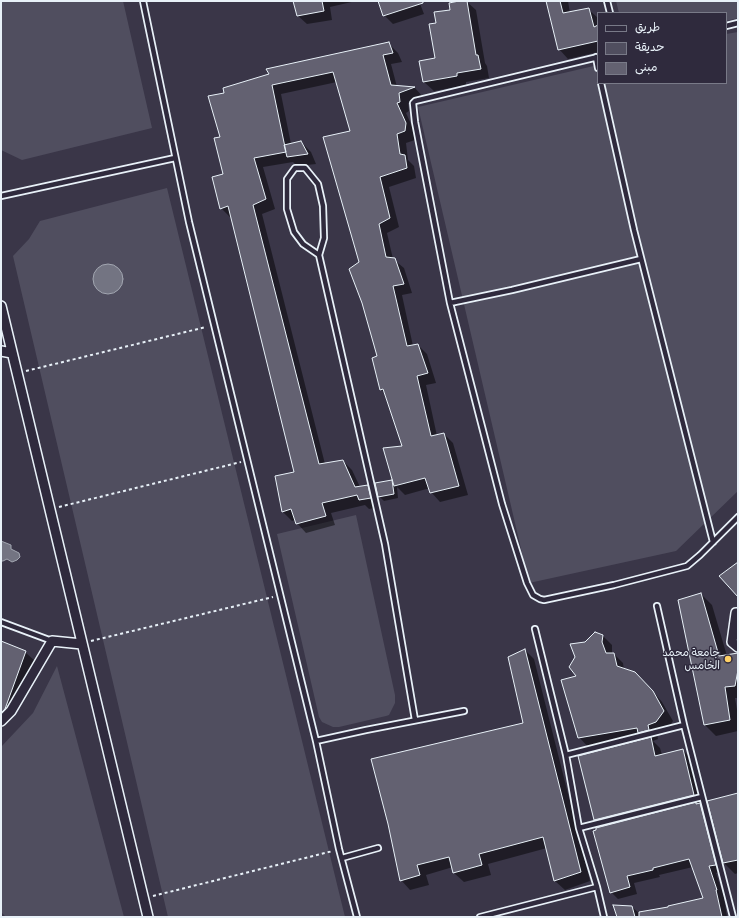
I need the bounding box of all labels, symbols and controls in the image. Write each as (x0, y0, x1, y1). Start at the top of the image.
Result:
legend (597, 12, 727, 84)
text: طريق (635, 18, 660, 35)
text: حديقة (635, 38, 664, 55)
text: مبنى (635, 58, 658, 75)
place label: جامعة محمد الخامس (662, 646, 720, 672)
marker: جامعة محمد الخامس (723, 654, 733, 664)

